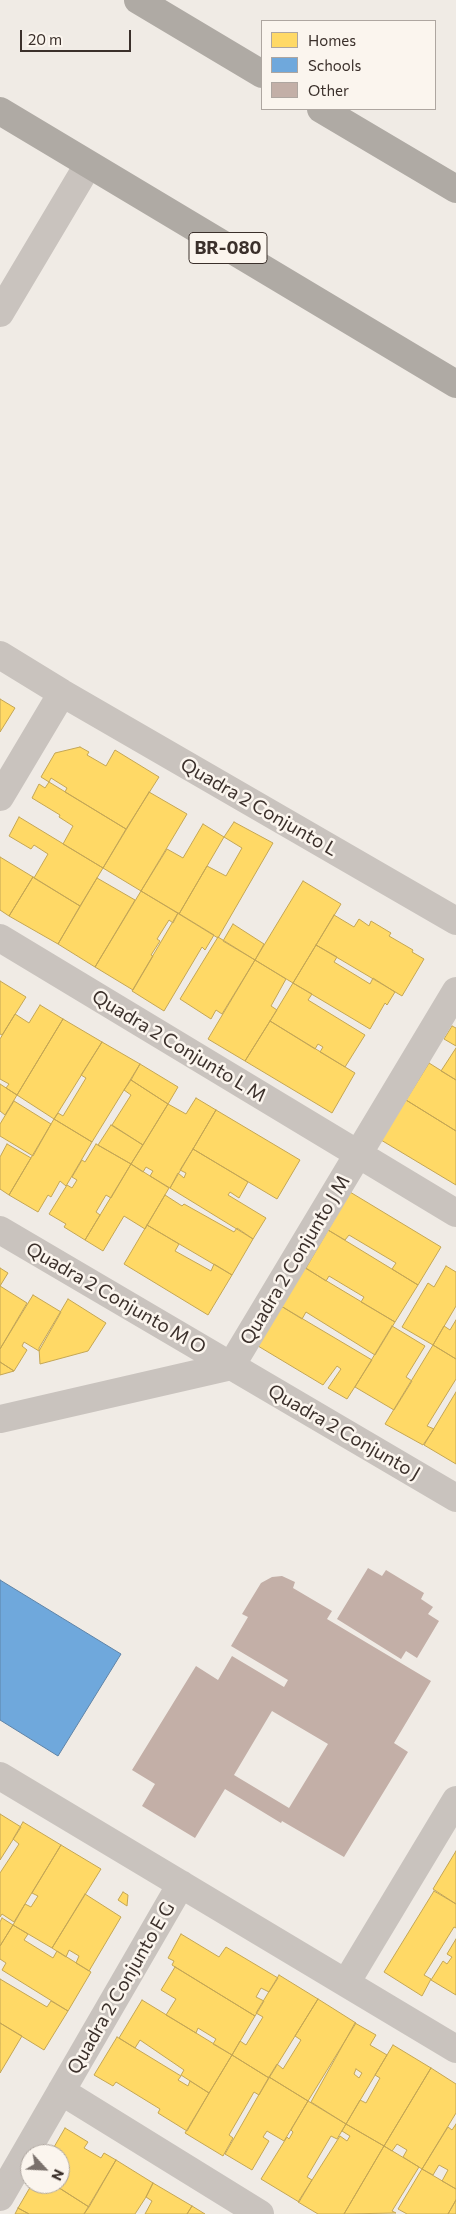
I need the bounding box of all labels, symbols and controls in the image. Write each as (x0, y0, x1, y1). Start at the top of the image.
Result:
scale bar (22, 20, 134, 52)
legend (261, 20, 436, 110)
text: 20 m (28, 30, 62, 48)
text: Homes (308, 31, 356, 49)
text: Schools (308, 56, 361, 74)
text: Other (308, 81, 349, 99)
road number: BR-080 (189, 232, 267, 264)
street label: Quadra 2 Conjunto L (177, 753, 341, 861)
street label: Quadra 2 Conjunto L M (88, 985, 270, 1107)
street label: Quadra 2 Conjunto J M (235, 1171, 355, 1349)
street label: Quadra 2 Conjunto M O (22, 1237, 210, 1359)
street label: Quadra 2 Conjunto J (264, 1379, 424, 1485)
street label: Quadra 2 Conjunto E G (62, 1898, 180, 2078)
north arrow (20, 2144, 70, 2194)
text: N (48, 2167, 68, 2183)

